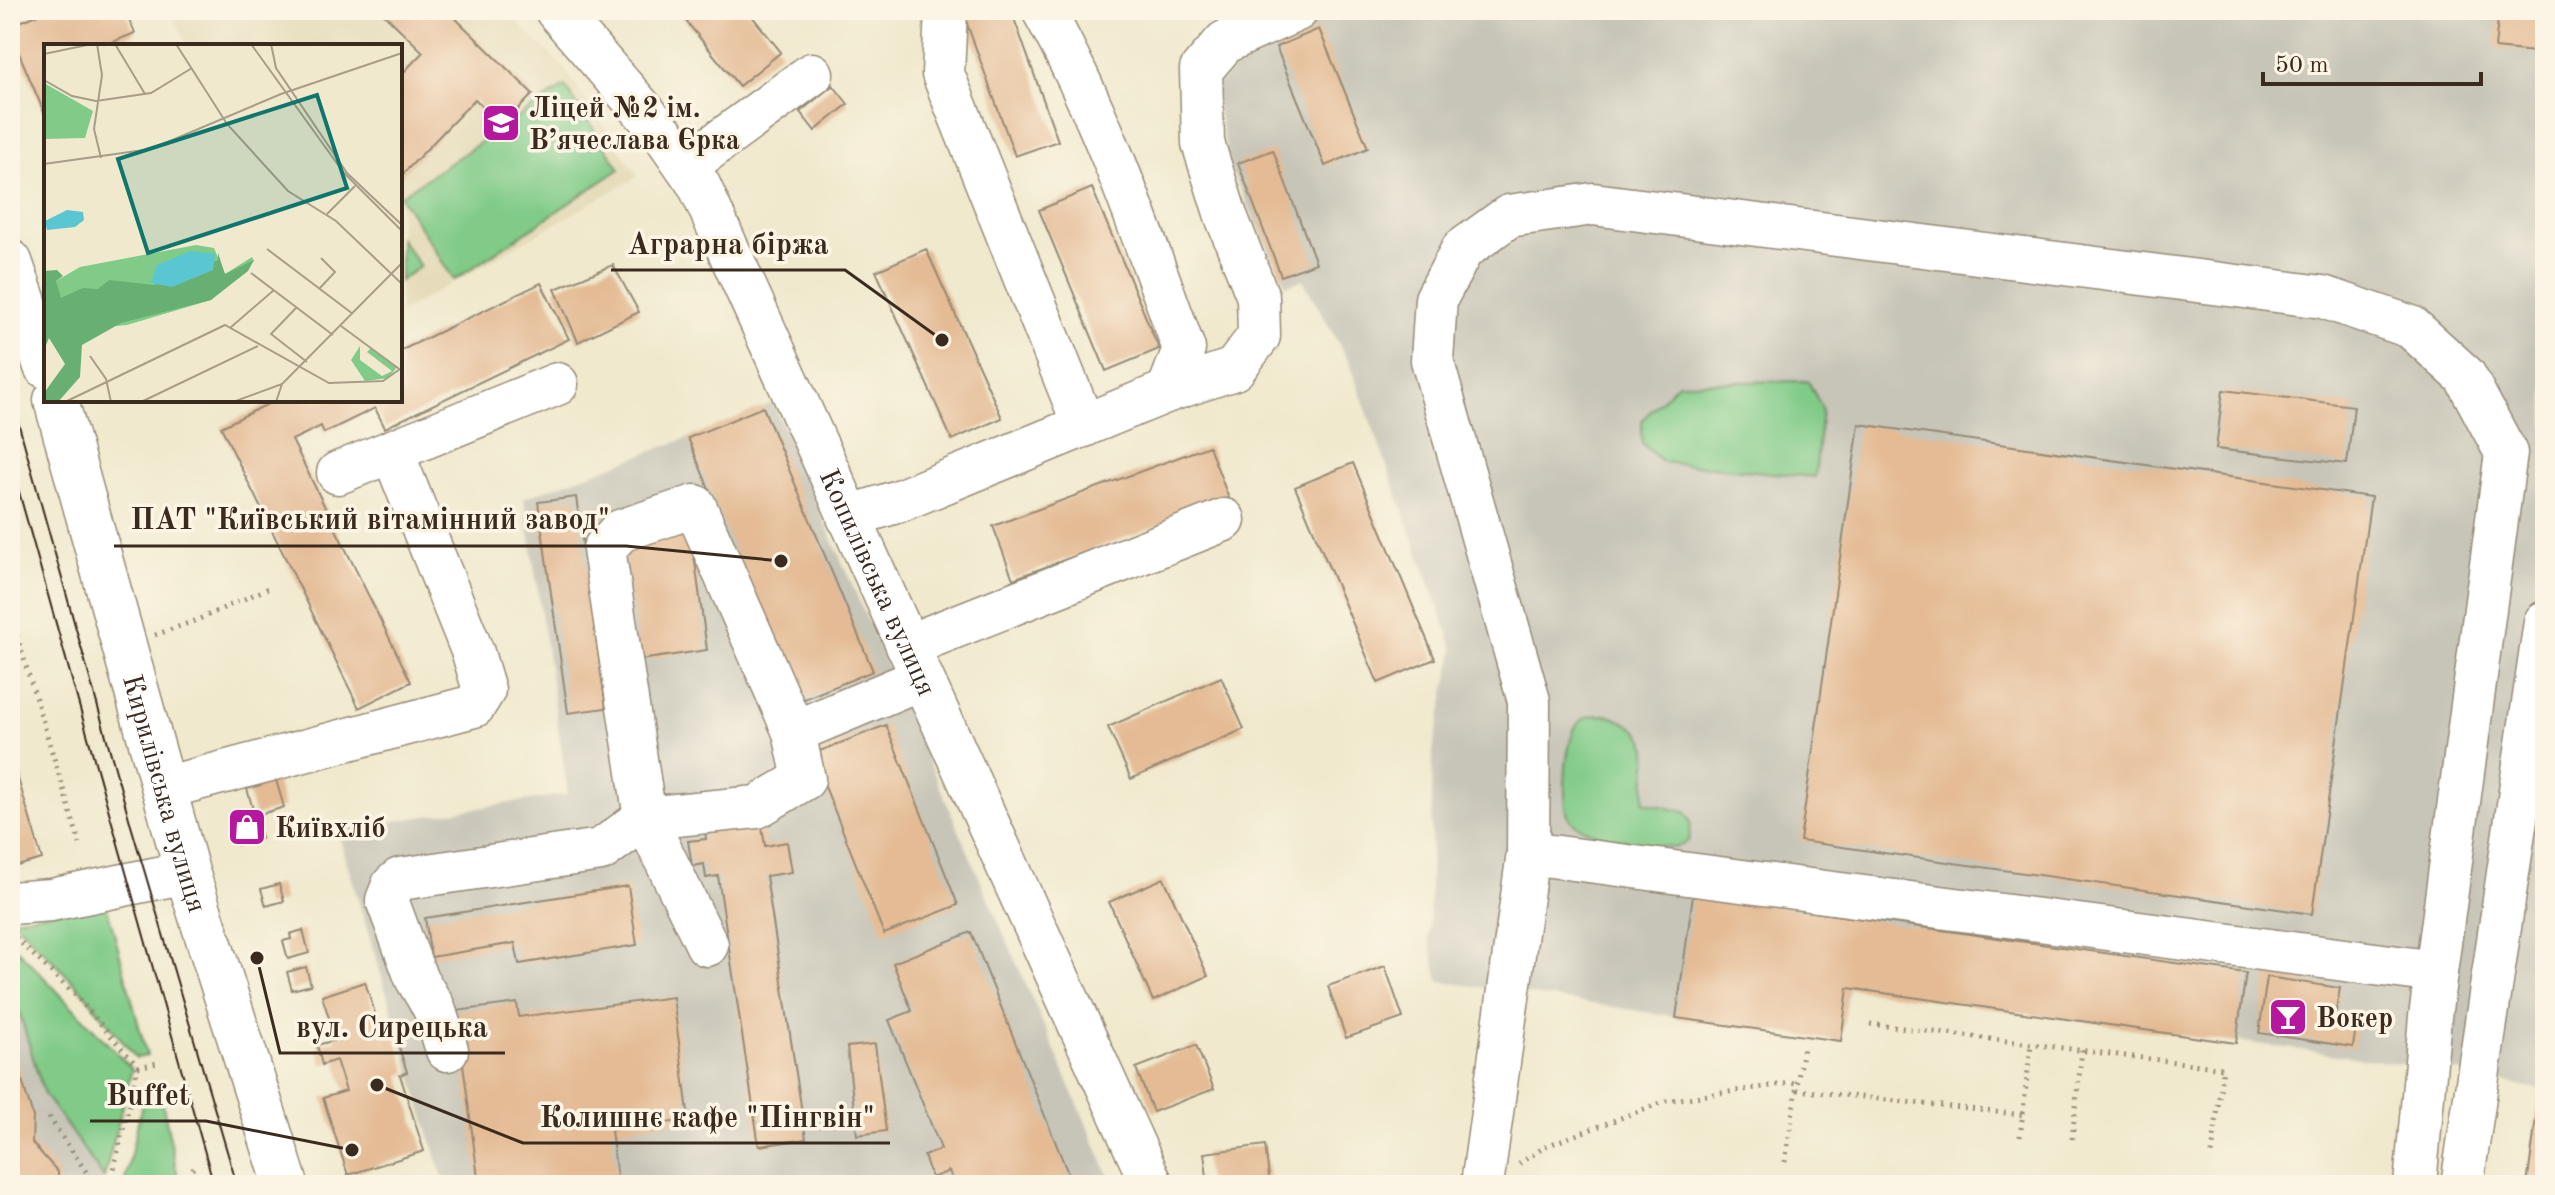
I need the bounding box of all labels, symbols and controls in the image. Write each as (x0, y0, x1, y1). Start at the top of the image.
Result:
scale bar (2263, 36, 2481, 86)
inset map (44, 44, 402, 402)
text: 50 m (2275, 54, 2329, 78)
place label: Ліцей №2 ім. В’ячеслава Єрка (529, 95, 740, 156)
school or university icon: Ліцей №2 ім. В’ячеслава Єрка (480, 102, 522, 144)
callout: Аграрна біржа (611, 216, 845, 270)
text: Аграрна біржа (627, 231, 829, 261)
street label: Копилівська вулиця (813, 466, 939, 701)
callout: ПАТ "Київський вітамінний завод" (114, 492, 626, 546)
text: ПАТ "Київський вітамінний завод" (130, 506, 610, 536)
street label: Кирилівська вулиця (116, 672, 210, 916)
shop icon: Київхліб (226, 806, 268, 848)
place label: Київхліб (275, 815, 386, 844)
bar icon: Вокер (2267, 996, 2309, 1038)
callout: вул. Сирецька (280, 999, 505, 1053)
place label: Вокер (2316, 1006, 2393, 1034)
text: вул. Сирецька (296, 1014, 488, 1044)
callout: Buffet (90, 1067, 206, 1121)
text: Buffet (106, 1082, 190, 1112)
callout: Колишнє кафе "Пінгвін" (523, 1089, 890, 1143)
text: Колишнє кафе "Пінгвін" (539, 1104, 875, 1134)

